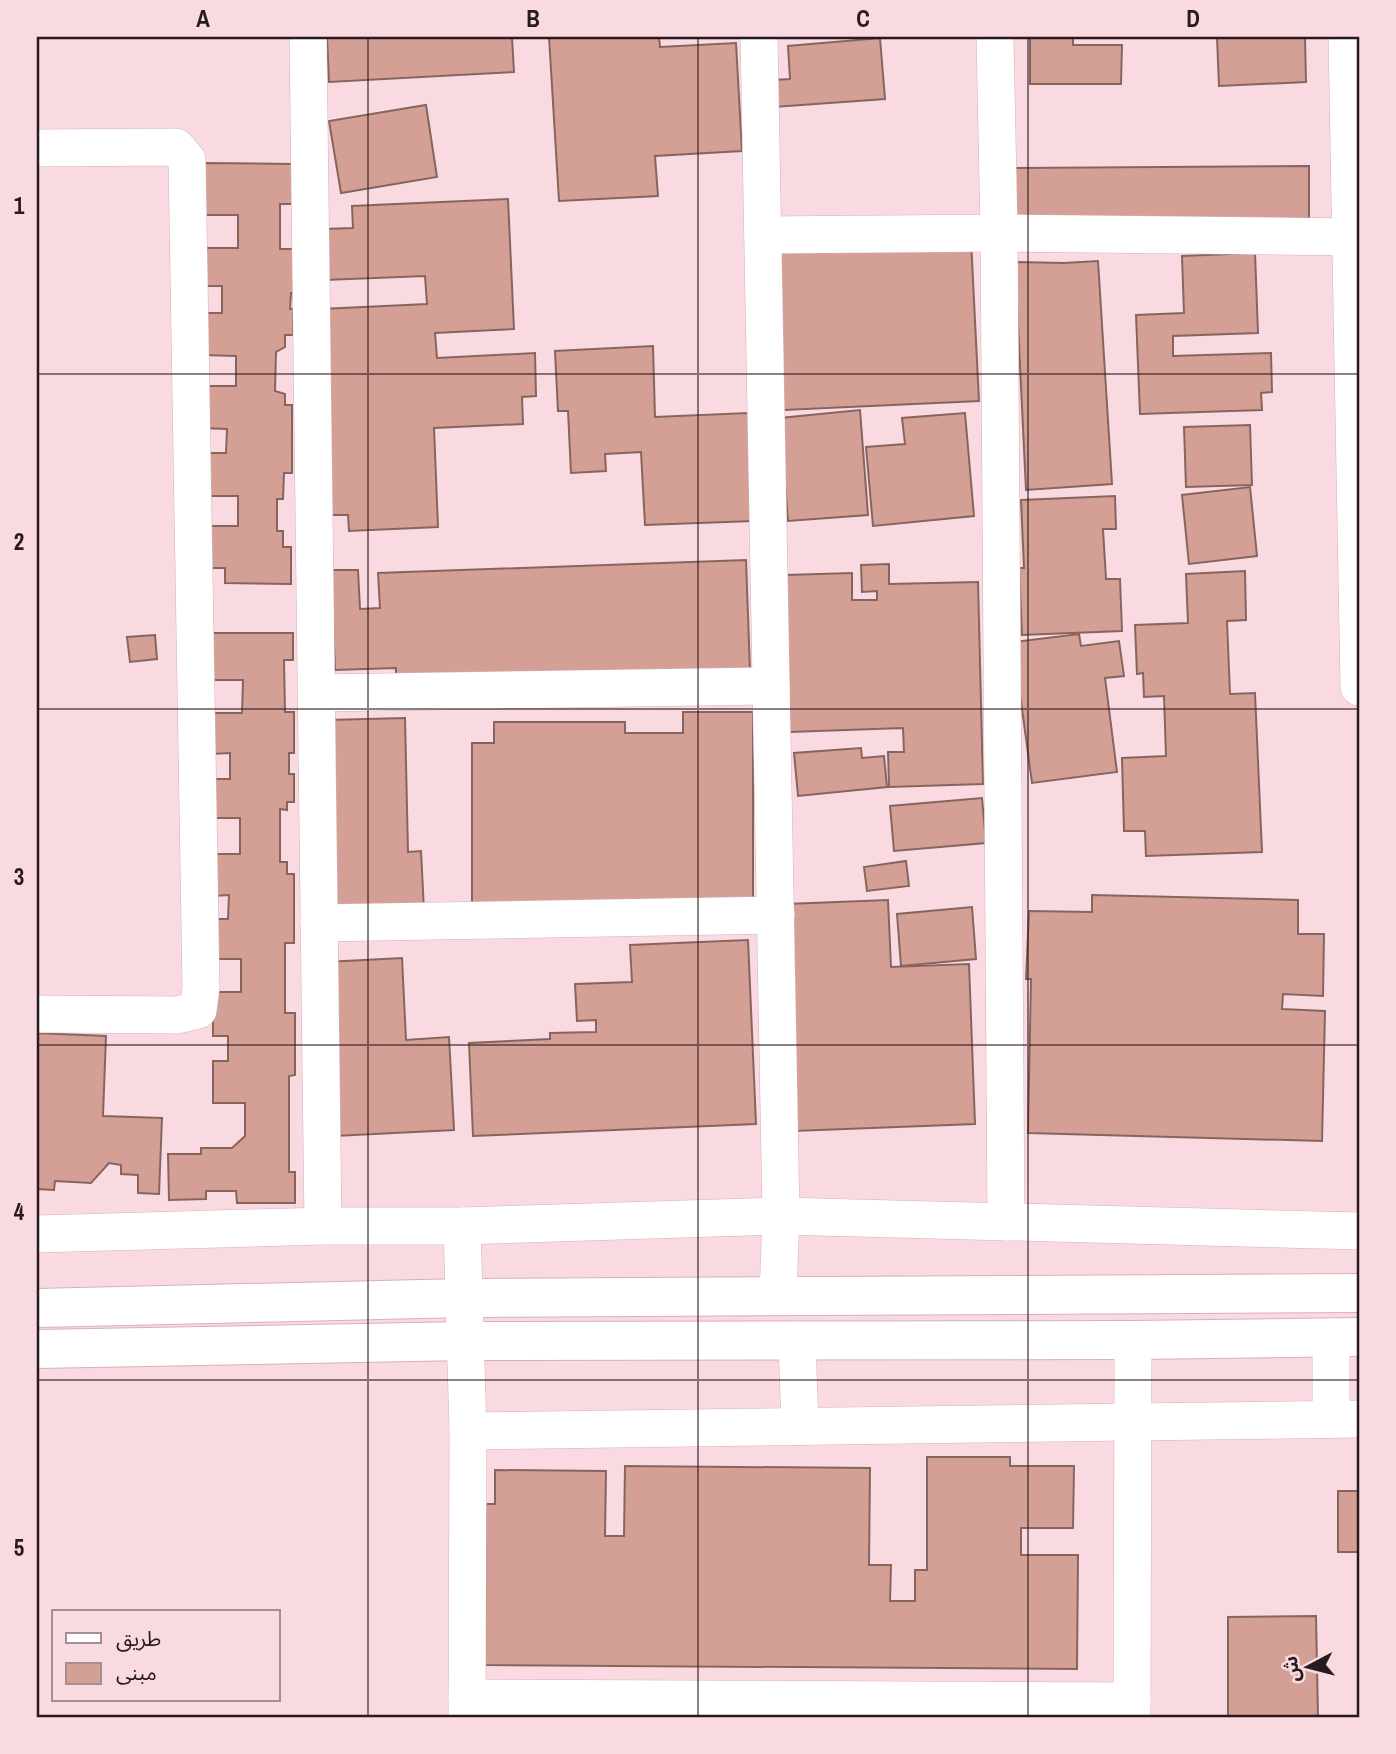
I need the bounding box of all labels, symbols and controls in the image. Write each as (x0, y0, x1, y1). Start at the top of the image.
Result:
text: A (196, 3, 210, 34)
text: B (526, 3, 540, 34)
text: C (856, 3, 870, 34)
text: D (1186, 3, 1200, 34)
text: 1 (14, 190, 25, 221)
text: 2 (14, 526, 24, 557)
text: 3 (14, 861, 24, 892)
text: 4 (14, 1196, 25, 1227)
text: 5 (14, 1532, 24, 1563)
legend (52, 1610, 280, 1702)
text: طريق (116, 1624, 161, 1653)
north arrow (1274, 1632, 1344, 1702)
text: ش (1277, 1655, 1306, 1684)
text: مبنى (116, 1658, 157, 1687)

